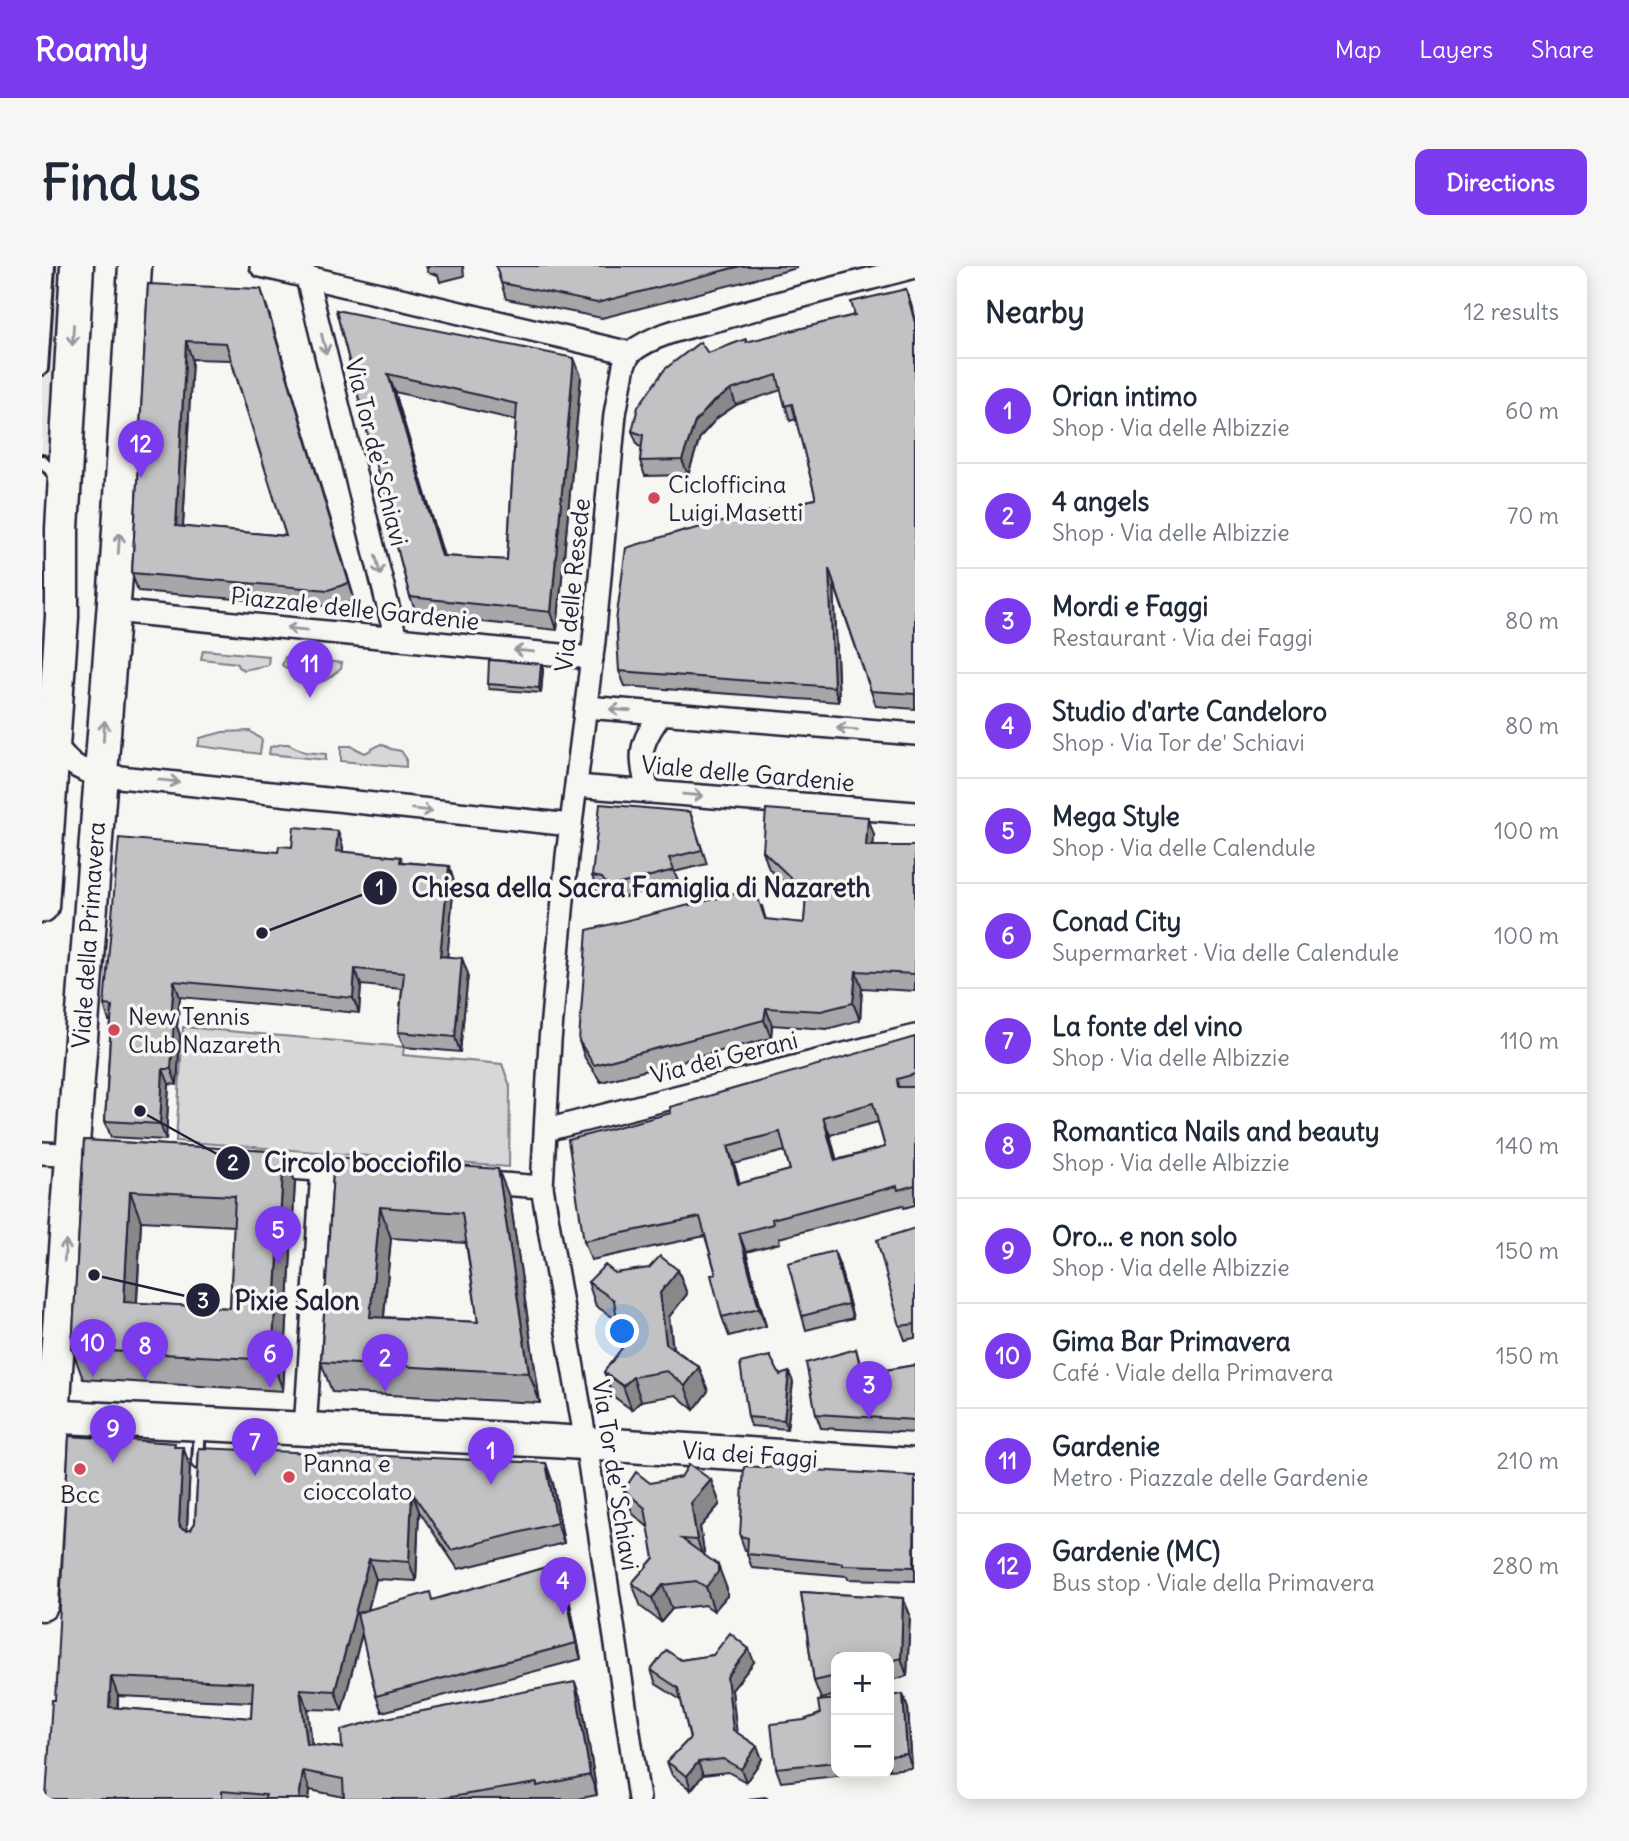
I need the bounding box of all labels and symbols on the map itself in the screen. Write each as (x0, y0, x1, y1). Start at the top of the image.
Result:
one-way arrow (66, 323, 79, 346)
one-way arrow (318, 332, 331, 355)
street label: Via Tor de' Schiavi (339, 355, 415, 549)
pin: 12 (118, 420, 164, 478)
place label: Ciclofficina Luigi Masetti (668, 469, 803, 527)
marker: Ciclofficina Luigi Masetti (646, 490, 662, 506)
street label: Via delle Resede (548, 497, 596, 673)
one-way arrow (112, 532, 125, 555)
one-way arrow (372, 553, 385, 576)
street label: Piazzale delle Gardenie (229, 580, 481, 636)
one-way arrow (287, 622, 309, 635)
pin: 11 (287, 640, 333, 698)
one-way arrow (513, 644, 536, 657)
one-way arrow (609, 703, 632, 716)
one-way arrow (98, 720, 111, 742)
one-way arrow (836, 722, 859, 735)
street label: Viale delle Gardenie (640, 749, 856, 797)
one-way arrow (157, 775, 180, 788)
one-way arrow (681, 789, 704, 802)
one-way arrow (410, 803, 432, 816)
street label: Viale della Primavera (65, 821, 111, 1049)
callout: Chiesa della Sacra Famiglia di Nazareth (363, 865, 885, 912)
text: Chiesa della Sacra Famiglia di Nazareth (411, 871, 871, 904)
text: 1 (376, 874, 384, 901)
place label: New Tennis Club Nazareth (128, 1001, 281, 1059)
marker: New Tennis Club Nazareth (106, 1022, 122, 1038)
street label: Via dei Gerani (647, 1024, 801, 1090)
callout: Circolo bocciofilo (216, 1140, 476, 1187)
text: Circolo bocciofilo (264, 1146, 462, 1179)
text: 2 (227, 1149, 239, 1176)
pin: 5 (255, 1206, 301, 1264)
one-way arrow (59, 1240, 72, 1262)
callout: Pixie Salon (186, 1277, 374, 1324)
text: Pixie Salon (234, 1284, 360, 1317)
text: 3 (197, 1287, 209, 1314)
your location (605, 1314, 639, 1348)
pin: 10 (70, 1319, 116, 1377)
pin: 8 (122, 1322, 168, 1380)
pin: 6 (247, 1330, 293, 1388)
pin: 2 (362, 1334, 408, 1392)
pin: 3 (846, 1361, 892, 1419)
street label: Via Tor de' Schiavi (586, 1378, 646, 1572)
pin: 9 (90, 1405, 136, 1463)
pin: 7 (232, 1418, 278, 1476)
pin: 1 (468, 1427, 514, 1485)
street label: Via dei Faggi (681, 1434, 819, 1474)
place label: Panna e cioccolato (303, 1448, 412, 1506)
marker: Bcc (72, 1461, 88, 1477)
marker: Panna e cioccolato (281, 1469, 297, 1485)
place label: Bcc (60, 1479, 100, 1509)
pin: 4 (540, 1557, 586, 1615)

